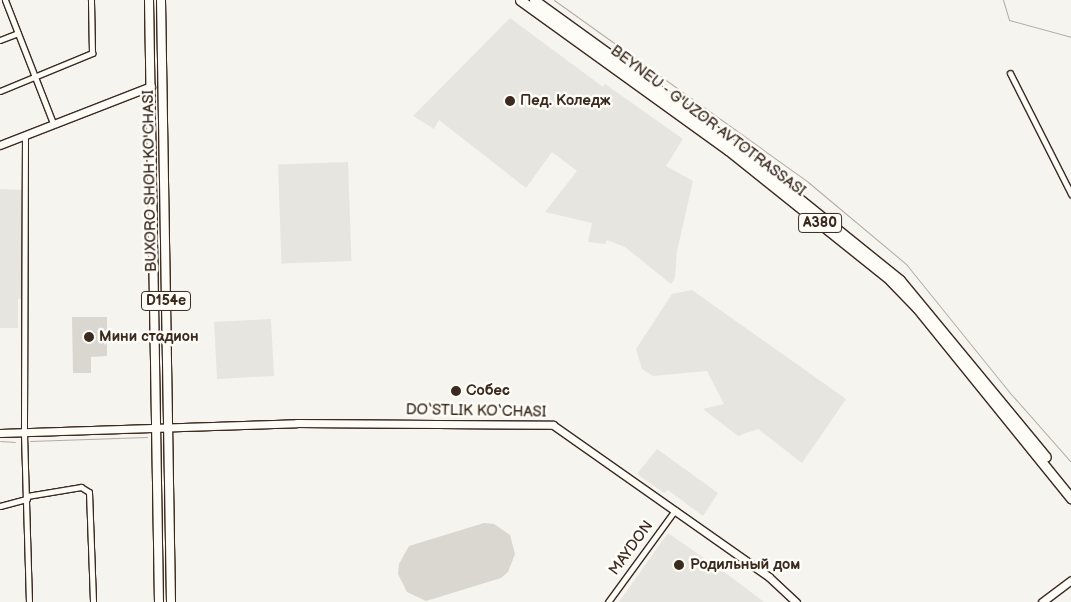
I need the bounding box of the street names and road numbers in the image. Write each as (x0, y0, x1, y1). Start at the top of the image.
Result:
street label: BEYNEU - G'UZOR AVTOTRASSASI (606, 41, 810, 201)
street label: BUXORO SHOH KO'CHASI (139, 90, 161, 272)
road number: A380 (798, 212, 842, 234)
road number: D154e (140, 290, 192, 312)
street label: DO‘STLIK KO‘CHASI (406, 401, 546, 421)
street label: MAYDON (605, 517, 657, 579)

